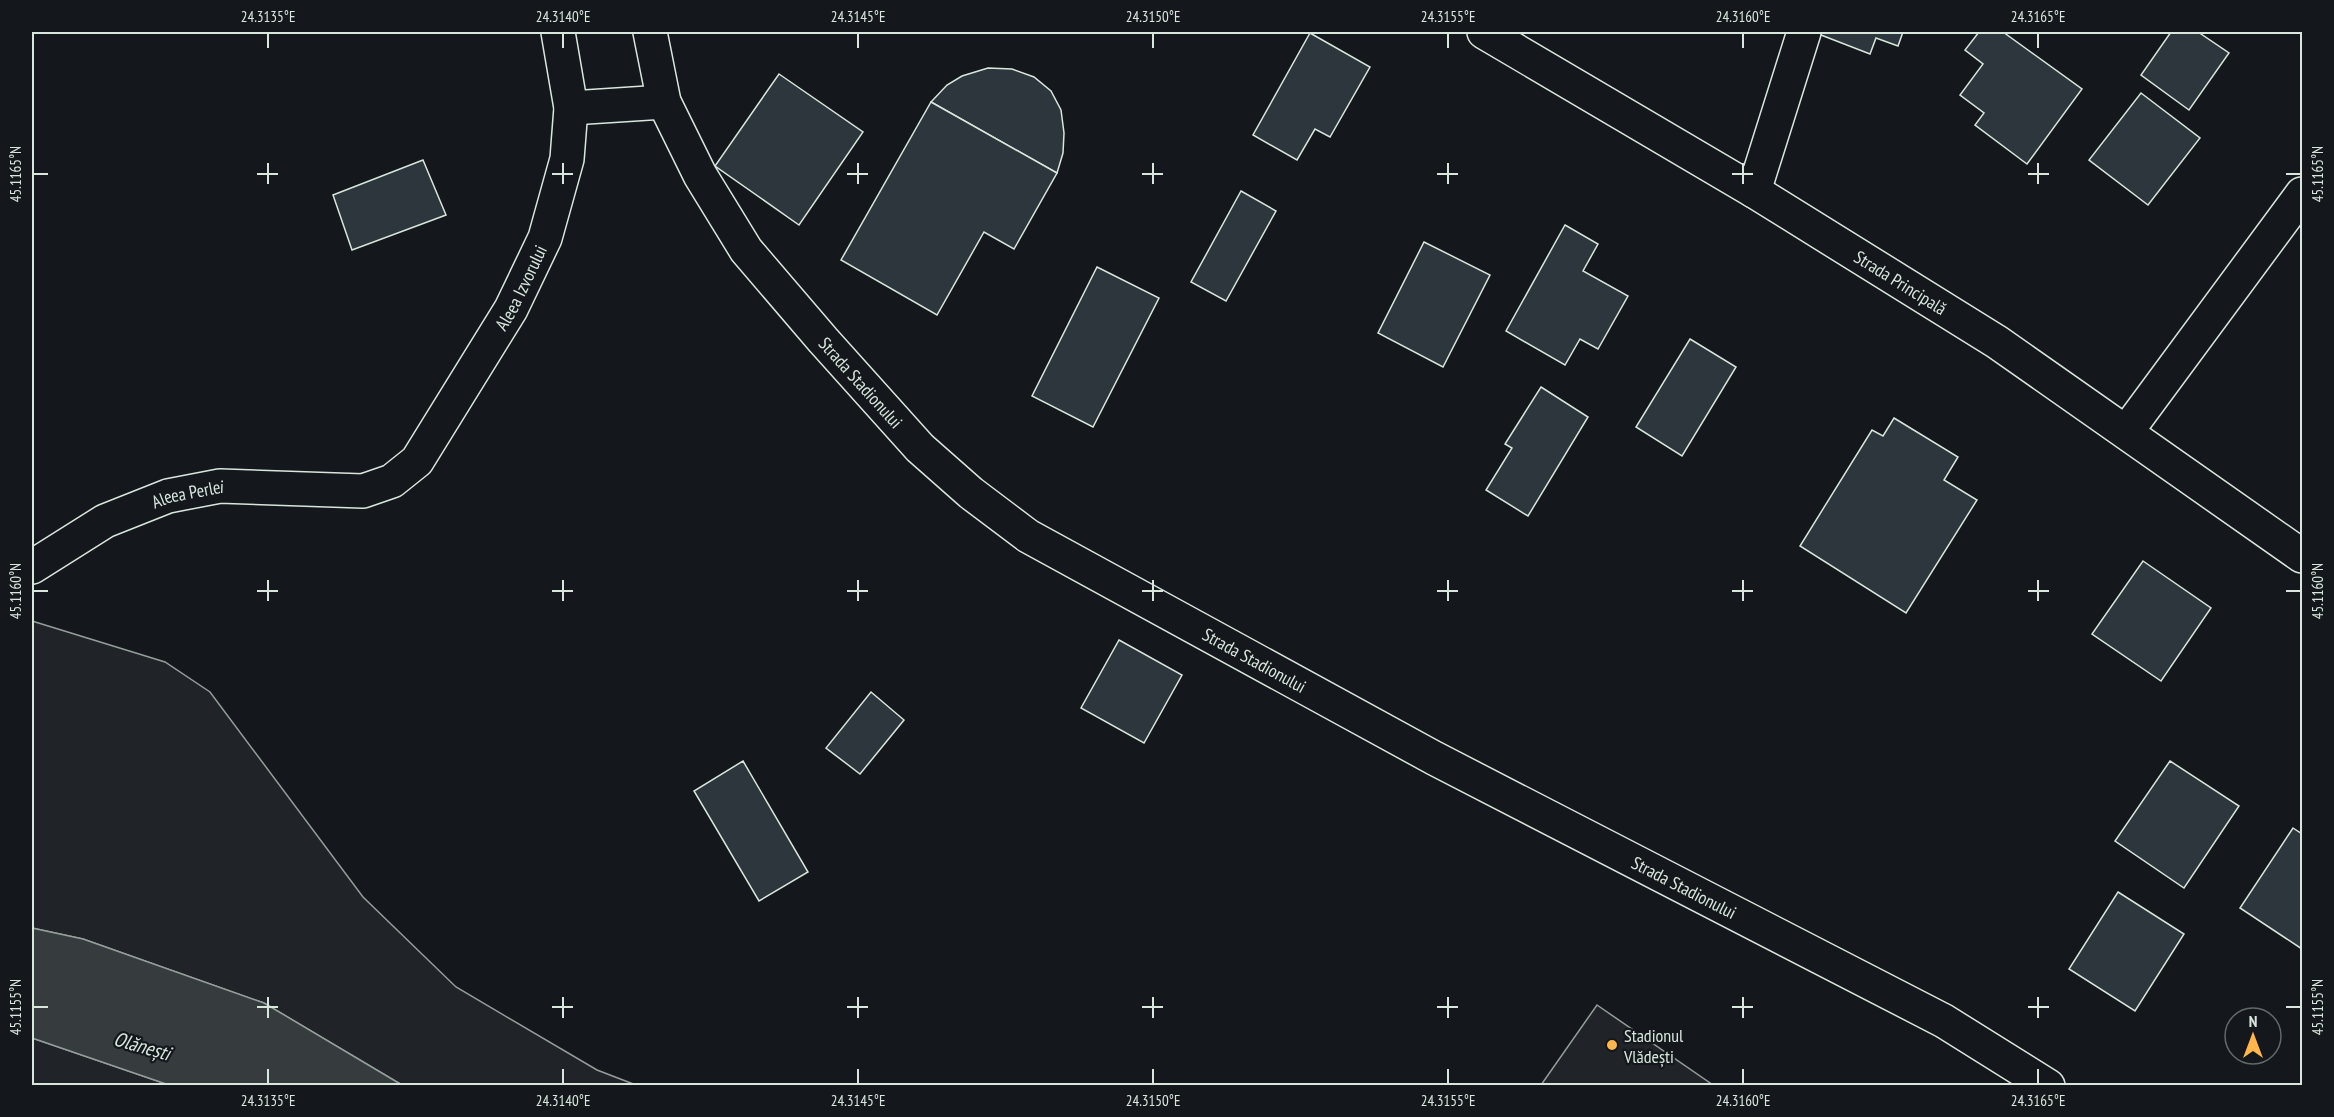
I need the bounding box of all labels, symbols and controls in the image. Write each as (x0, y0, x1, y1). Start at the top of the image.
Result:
text: 24.3135°E (241, 7, 295, 26)
text: 24.3140°E (536, 7, 590, 26)
text: 24.3145°E (831, 7, 885, 26)
text: 24.3150°E (1126, 7, 1180, 26)
text: 24.3155°E (1421, 7, 1475, 26)
text: 24.3160°E (1716, 7, 1770, 26)
text: 24.3165°E (2011, 7, 2065, 26)
text: 45.1165°N (6, 146, 25, 202)
text: 45.1165°N (2308, 146, 2327, 202)
street label: Aleea Izvorului (489, 241, 551, 334)
street label: Strada Principală (1850, 245, 1951, 320)
street label: Strada Stadionului (814, 332, 908, 433)
street label: Aleea Perlei (148, 475, 224, 513)
text: 45.1160°N (6, 563, 25, 619)
text: 45.1160°N (2308, 563, 2327, 619)
street label: Strada Stadionului (1199, 622, 1310, 697)
street label: Strada Stadionului (1628, 851, 1740, 924)
text: 45.1155°N (6, 979, 25, 1035)
text: 45.1155°N (2308, 979, 2327, 1035)
north arrow (2223, 1006, 2283, 1066)
text: N (2249, 1011, 2257, 1031)
place label: Stadionul Vlădești (1623, 1024, 1684, 1068)
water label: Olănești (111, 1026, 176, 1067)
marker: Stadionul Vlădești (1605, 1038, 1619, 1052)
text: 24.3135°E (241, 1091, 295, 1110)
text: 24.3140°E (536, 1091, 590, 1110)
text: 24.3145°E (831, 1091, 885, 1110)
text: 24.3150°E (1126, 1091, 1180, 1110)
text: 24.3155°E (1421, 1091, 1475, 1110)
text: 24.3160°E (1716, 1091, 1770, 1110)
text: 24.3165°E (2011, 1091, 2065, 1110)

